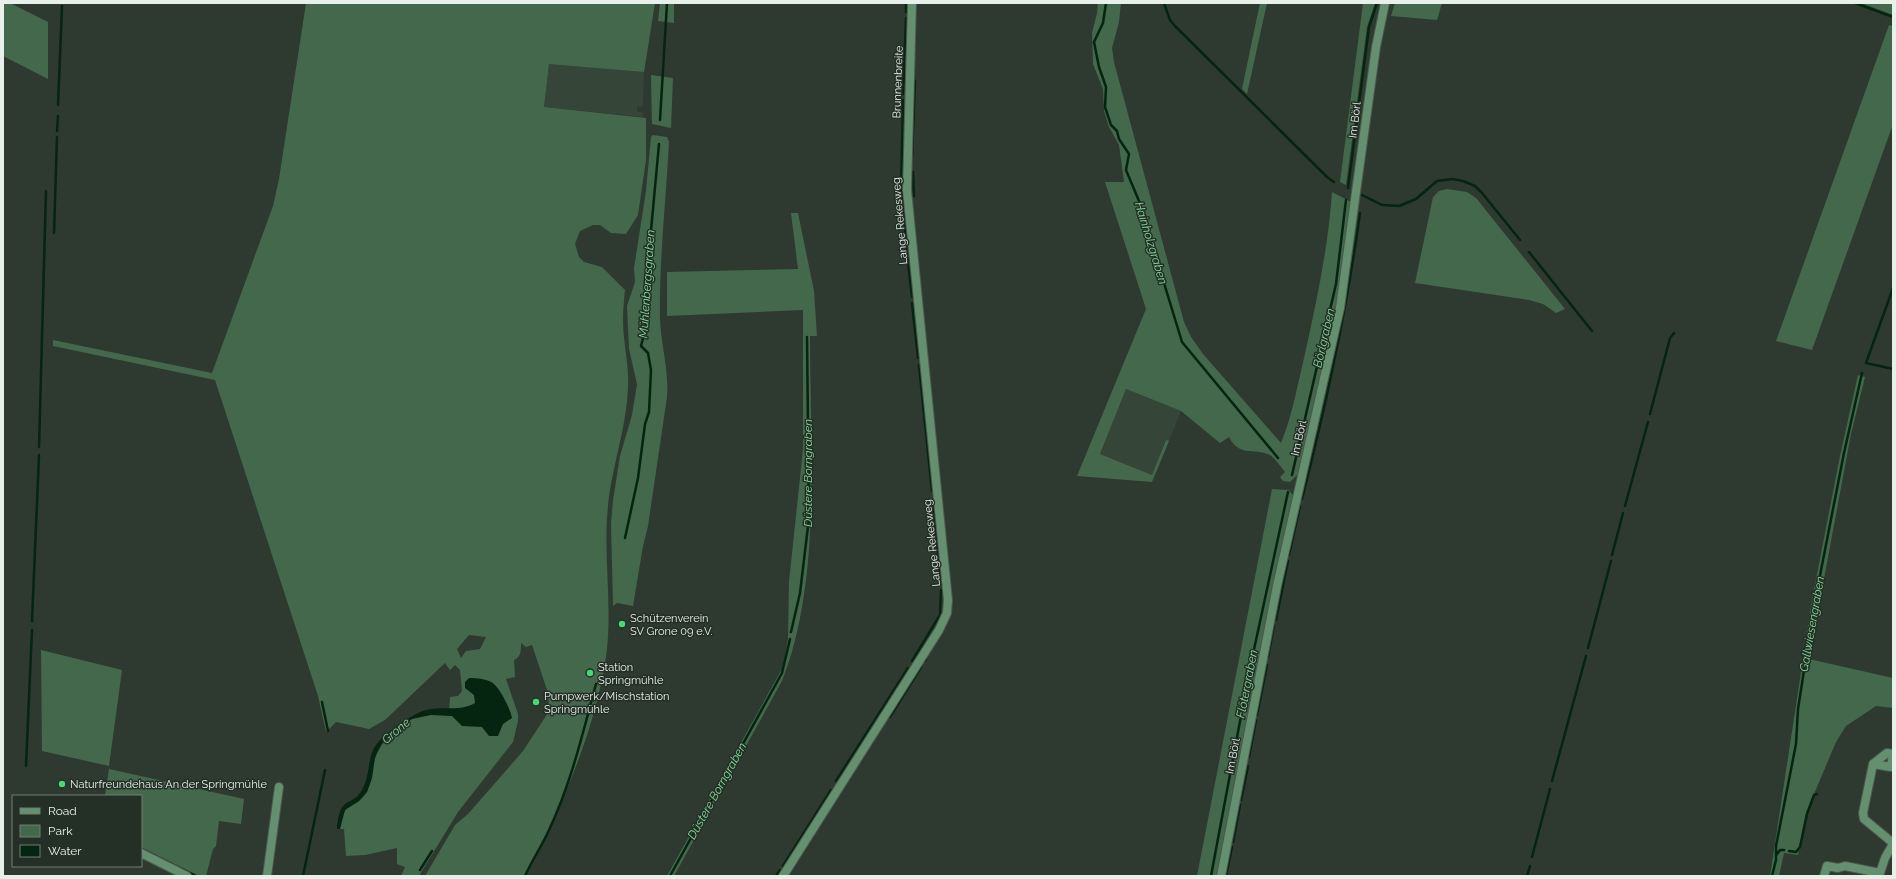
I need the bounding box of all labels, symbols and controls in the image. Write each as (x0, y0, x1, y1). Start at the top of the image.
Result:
street label: Brunnenbreite (890, 45, 906, 119)
street label: Im Börl (1346, 101, 1364, 139)
street label: Lange Rekesweg (890, 177, 910, 265)
water label: Hainholzgraben (1132, 200, 1170, 286)
water label: Mühlenbergsgraben (636, 229, 658, 339)
water label: Börlgraben (1310, 307, 1338, 369)
water label: Düstere Borngraben (801, 419, 815, 527)
street label: Im Börl (1289, 419, 1309, 457)
street label: Lange Rekesweg (921, 499, 943, 587)
water label: Gallwiesengraben (1797, 575, 1827, 673)
place label: Schützenverein SV Grone 09 e.V. (630, 612, 713, 638)
marker: Schützenverein SV Grone 09 e.V. (617, 619, 627, 629)
water label: Flötergraben (1234, 648, 1261, 719)
place label: Station Springmühle (598, 661, 664, 687)
marker: Station Springmühle (585, 668, 595, 678)
place label: Pumpwerk/Mischstation Springmühle (544, 690, 669, 716)
marker: Pumpwerk/Mischstation Springmühle (531, 697, 541, 707)
water label: Grone (379, 715, 413, 747)
street label: Im Börl (1223, 737, 1243, 775)
water label: Düstere Borngraben (685, 740, 749, 842)
place label: Naturfreundehaus An der Springmühle (70, 778, 268, 791)
marker: Naturfreundehaus An der Springmühle (57, 779, 67, 789)
legend (12, 795, 142, 867)
text: Road (48, 804, 77, 818)
text: Park (48, 824, 73, 838)
text: Water (48, 844, 82, 858)

